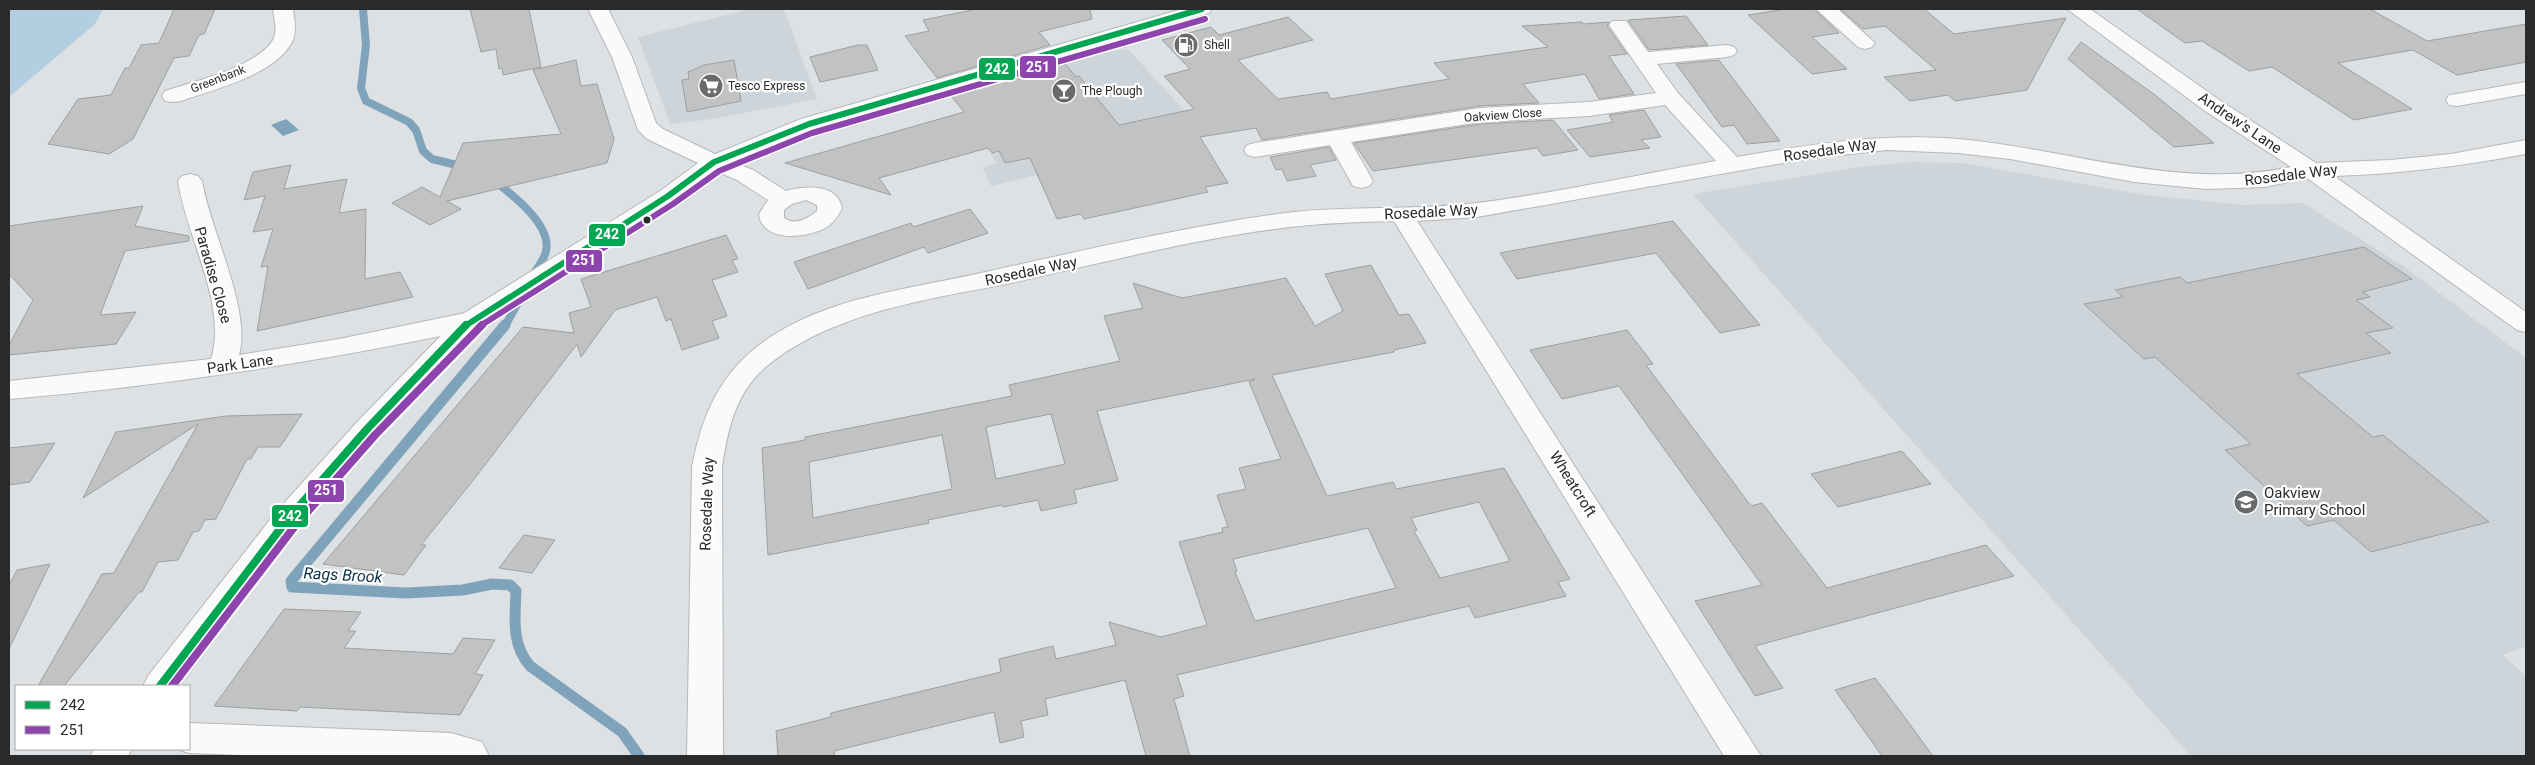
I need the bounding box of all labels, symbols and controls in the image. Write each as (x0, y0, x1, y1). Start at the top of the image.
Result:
fuel station icon: Shell (1173, 32, 1199, 58)
place label: Shell (1204, 38, 1230, 52)
line badge: 251 (1019, 55, 1057, 79)
line badge: 242 (978, 57, 1016, 81)
text: 251 (1026, 59, 1050, 75)
text: 242 (985, 61, 1009, 77)
street label: Greenbank (189, 62, 248, 96)
supermarket icon: Tesco Express (698, 73, 724, 99)
bar icon: The Plough (1051, 78, 1077, 104)
place label: Tesco Express (728, 79, 805, 93)
place label: The Plough (1082, 84, 1142, 98)
street label: Andrew's Lane (2195, 89, 2285, 158)
street label: Oakview Close (1464, 105, 1542, 125)
street label: Rosedale Way (1782, 135, 1878, 165)
street label: Rosedale Way (2243, 160, 2339, 190)
street label: Rosedale Way (1384, 201, 1478, 223)
unlabelled marker (642, 215, 652, 225)
line badge: 242 (588, 223, 626, 247)
street label: Paradise Close (191, 225, 235, 325)
text: 242 (595, 226, 619, 242)
line badge: 251 (565, 249, 603, 273)
text: 251 (572, 252, 596, 268)
street label: Rosedale Way (983, 252, 1079, 290)
street label: Park Lane (206, 350, 274, 378)
street label: Wheatcroft (1546, 448, 1600, 520)
street label: Rosedale Way (696, 457, 718, 551)
line badge: 251 (307, 479, 345, 503)
text: 251 (314, 482, 338, 498)
place label: Oakview Primary School (2264, 484, 2365, 519)
school or university icon: Oakview Primary School (2233, 489, 2259, 515)
line badge: 242 (271, 504, 309, 528)
text: 242 (278, 508, 302, 524)
water label: Rags Brook (303, 563, 384, 587)
legend (15, 685, 190, 750)
text: 242 (60, 696, 85, 714)
text: 251 (60, 721, 85, 739)

